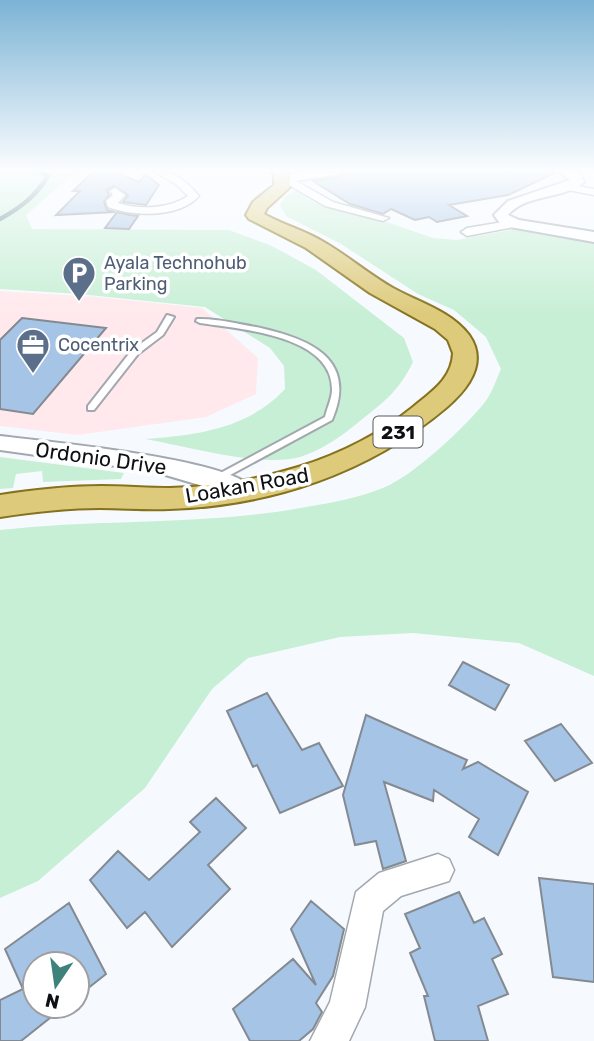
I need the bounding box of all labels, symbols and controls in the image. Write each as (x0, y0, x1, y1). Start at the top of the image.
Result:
place label: Ayala Technohub Parking (104, 252, 247, 295)
parking icon: Ayala Technohub Parking (60, 254, 98, 303)
office icon: Cocentrix (14, 326, 52, 375)
place label: Cocentrix (58, 334, 139, 356)
road number: 231 (374, 416, 422, 448)
street label: Ordonio Drive (34, 436, 168, 480)
street label: Loakan Road (183, 462, 311, 508)
north arrow (21, 950, 91, 1020)
text: N (43, 988, 62, 1014)

